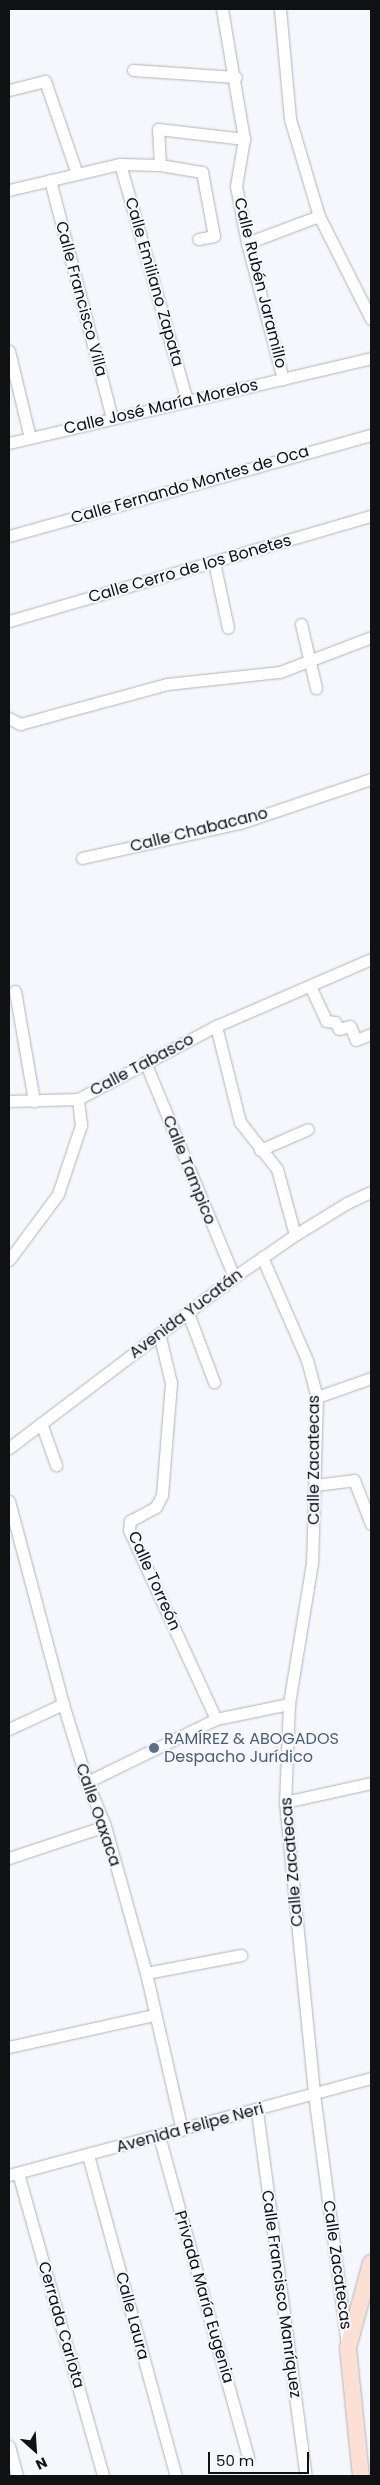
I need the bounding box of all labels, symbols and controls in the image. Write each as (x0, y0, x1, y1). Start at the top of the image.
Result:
street label: Calle Emiliano Zapata (121, 195, 187, 369)
street label: Calle Rubén Jaramillo (230, 196, 290, 370)
street label: Calle Francisco Villa (51, 219, 111, 379)
street label: Calle José María Morelos (62, 375, 260, 439)
street label: Calle Fernando Montes de Oca (69, 442, 311, 528)
street label: Calle Cerro de los Bonetes (86, 531, 294, 607)
street label: Calle Chabacano (128, 804, 270, 856)
street label: Calle Tabasco (87, 1030, 197, 1100)
street label: Calle Tampico (158, 1113, 220, 1227)
street label: Avenida Yucatán (126, 1265, 246, 1363)
street label: Calle Zacatecas (304, 1395, 324, 1525)
street label: Calle Torreón (124, 1528, 184, 1634)
place label: RAMÍREZ & ABOGADOS Despacho Jurídico (164, 1729, 339, 1767)
marker: RAMÍREZ & ABOGADOS Despacho Jurídico (148, 1742, 160, 1754)
street label: Calle Oaxaca (71, 1761, 125, 1869)
street label: Calle Zacatecas (277, 1796, 307, 1928)
street label: Avenida Felipe Neri (114, 2099, 266, 2157)
street label: Calle Francisco Manríquez (257, 2189, 305, 2399)
street label: Calle Zacatecas (318, 2199, 356, 2331)
street label: Privada María Eugenia (170, 2209, 238, 2385)
street label: Cerrada Carlota (34, 2259, 88, 2391)
street label: Calle Laura (111, 2270, 153, 2362)
north arrow (10, 2425, 60, 2475)
scale bar (210, 2442, 311, 2474)
text: 50 m (216, 2450, 254, 2471)
text: N (32, 2452, 51, 2475)

